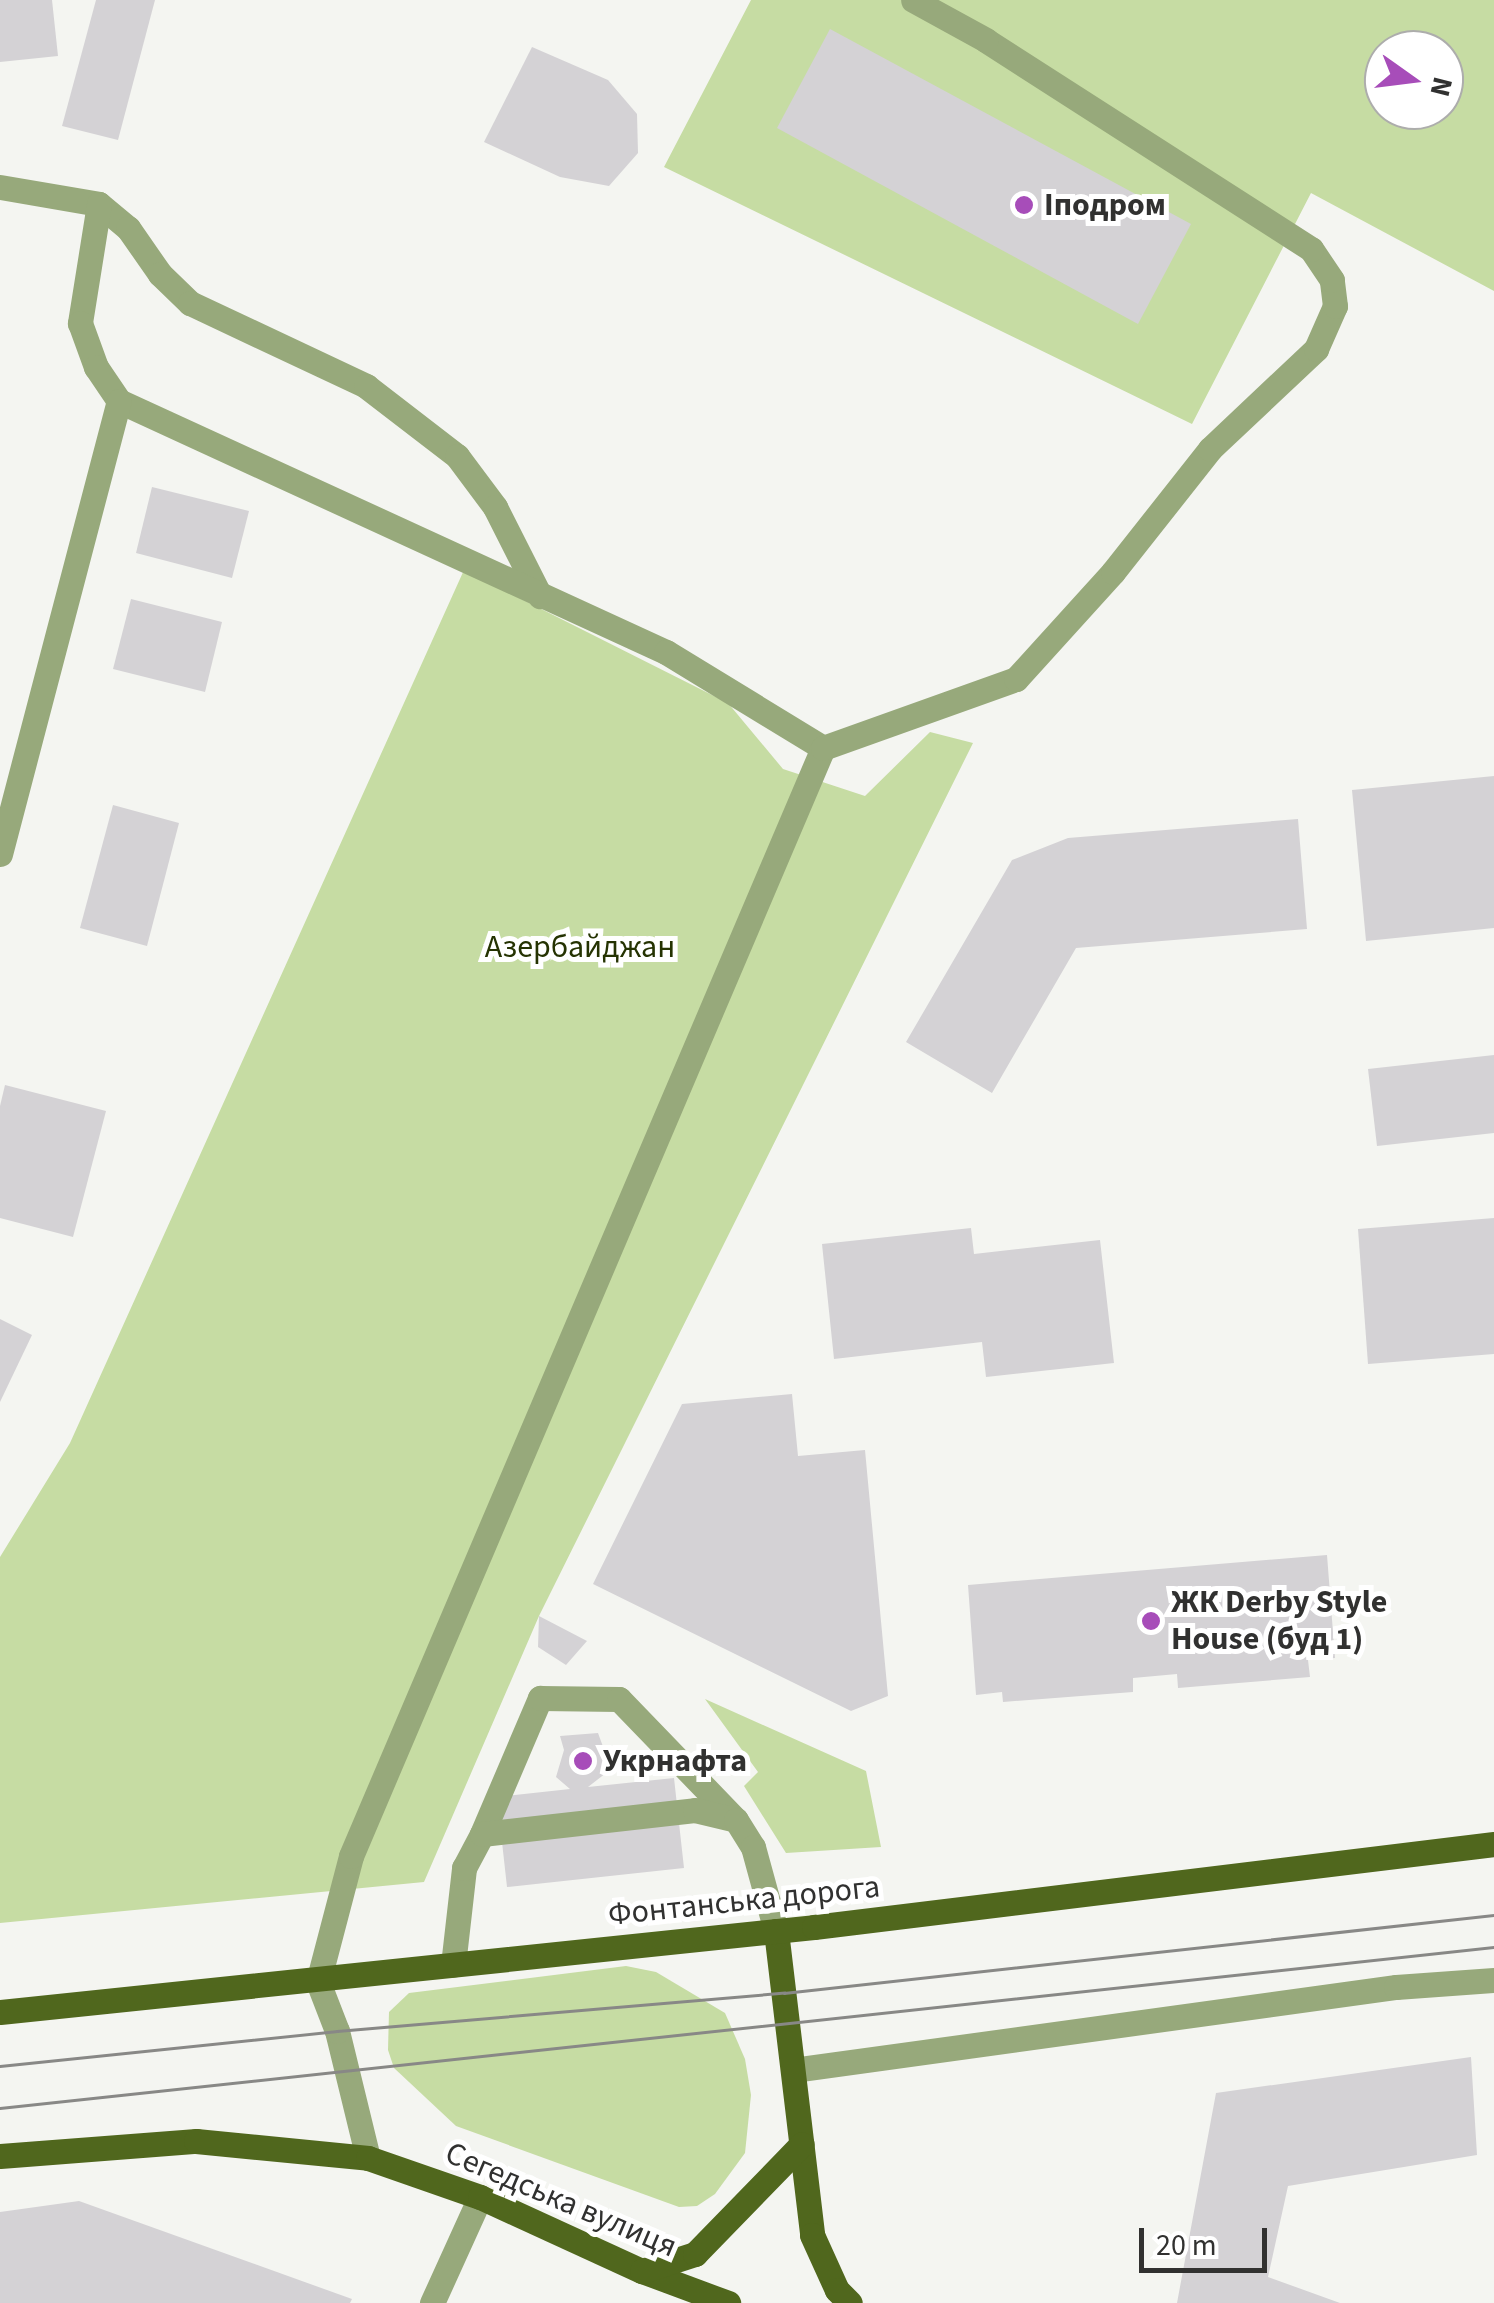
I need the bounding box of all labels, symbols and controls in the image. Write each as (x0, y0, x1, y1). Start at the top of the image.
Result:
north arrow (1364, 30, 1464, 130)
text: N (1420, 73, 1463, 101)
place label: Іподром (1044, 186, 1166, 224)
marker: Іподром (1013, 194, 1035, 216)
park label: Азербайджан (485, 928, 675, 966)
place label: ЖК Derby Style House (буд 1) (1171, 1584, 1387, 1659)
marker: ЖК Derby Style House (буд 1) (1140, 1610, 1162, 1632)
place label: Укрнафта (603, 1742, 747, 1780)
marker: Укрнафта (572, 1750, 594, 1772)
street label: Фонтанська дорога (606, 1868, 882, 1934)
street label: Сегедська вулиця (440, 2134, 682, 2266)
scale bar (1144, 2208, 1272, 2270)
text: 20 m (1156, 2224, 1217, 2267)

